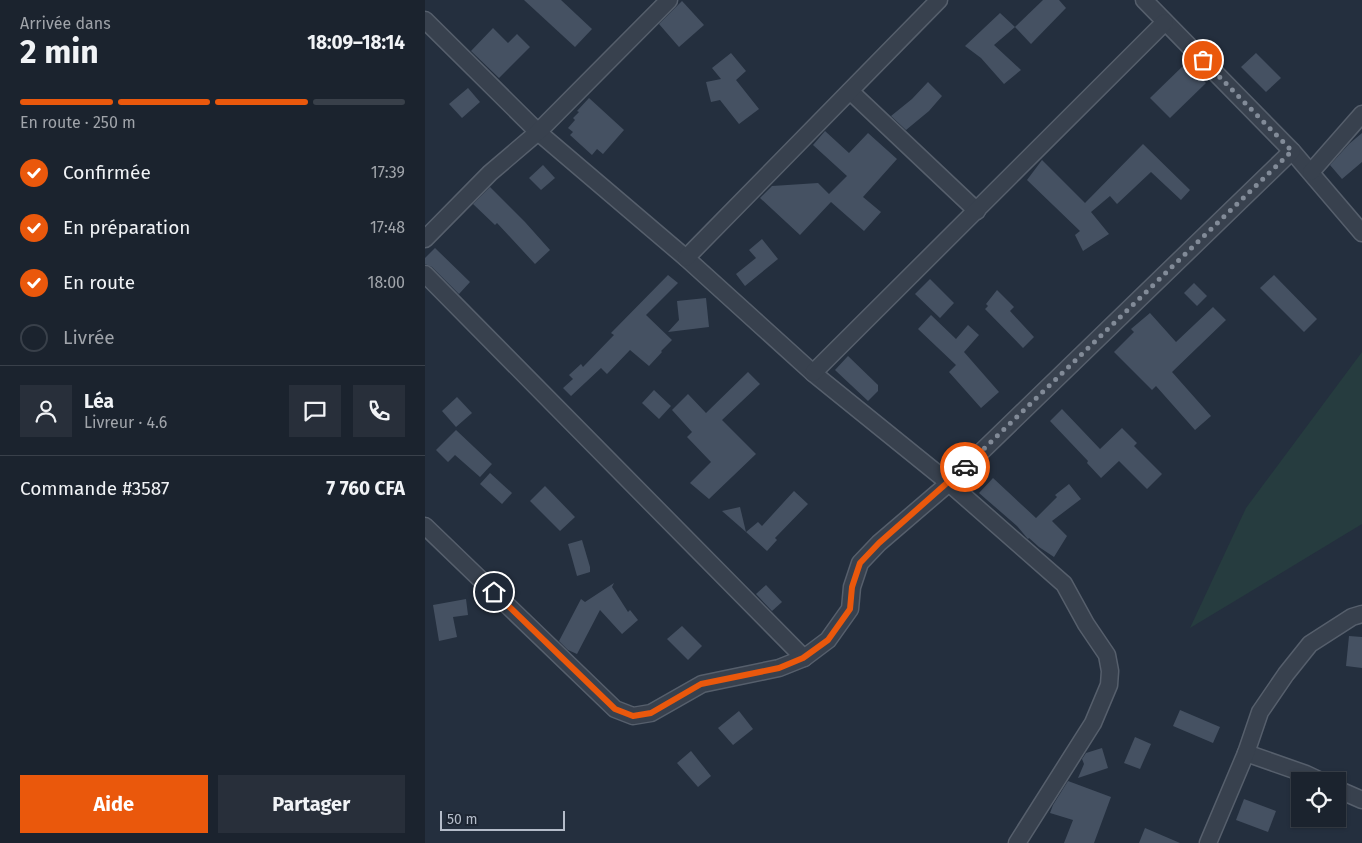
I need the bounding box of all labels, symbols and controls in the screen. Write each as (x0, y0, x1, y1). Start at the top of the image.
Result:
text: Arrivée dans (20, 14, 111, 33)
text: 18:09–18:14 (307, 31, 405, 54)
text: 2 min (20, 33, 99, 71)
pin (1182, 39, 1224, 81)
icon: bag (1189, 46, 1217, 74)
text: En route · 250 m (20, 113, 136, 132)
icon: check (20, 159, 48, 187)
text: Confirmée (63, 161, 151, 184)
text: 17:39 (371, 163, 405, 182)
icon: check (20, 214, 48, 242)
text: En préparation (63, 216, 190, 239)
text: 17:48 (370, 218, 405, 237)
icon: check (20, 269, 48, 297)
text: En route (63, 271, 135, 294)
text: 18:00 (368, 273, 405, 292)
text: Livrée (63, 326, 115, 349)
button: person (20, 385, 72, 437)
button: chat (289, 385, 341, 437)
button: phone (353, 385, 405, 437)
text: Léa (84, 390, 114, 413)
text: Livreur · 4.6 (84, 413, 167, 432)
courier (940, 442, 990, 492)
icon: car (951, 453, 979, 481)
text: Commande #3587 (20, 477, 169, 500)
text: 7 760 CFA (326, 477, 405, 500)
pin (473, 571, 515, 613)
icon: home (480, 578, 508, 606)
map controls (1291, 772, 1346, 827)
button: locate (1291, 772, 1346, 827)
button: Aide (20, 775, 208, 833)
button: Partager (218, 775, 405, 833)
scale bar (440, 808, 565, 831)
text: 50 m (447, 811, 478, 828)

